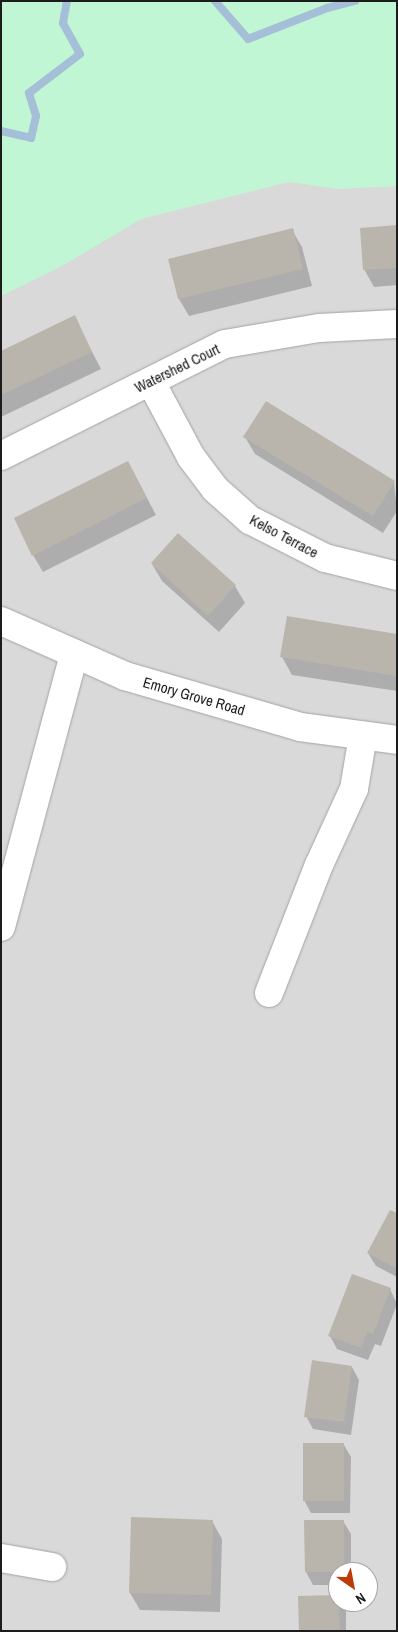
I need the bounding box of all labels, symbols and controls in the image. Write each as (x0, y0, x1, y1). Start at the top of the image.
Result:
street label: Watershed Court (131, 340, 223, 396)
street label: Kelso Terrace (247, 510, 321, 562)
street label: Emory Grove Road (141, 673, 247, 719)
north arrow (328, 1562, 378, 1612)
text: N (352, 1589, 369, 1609)

